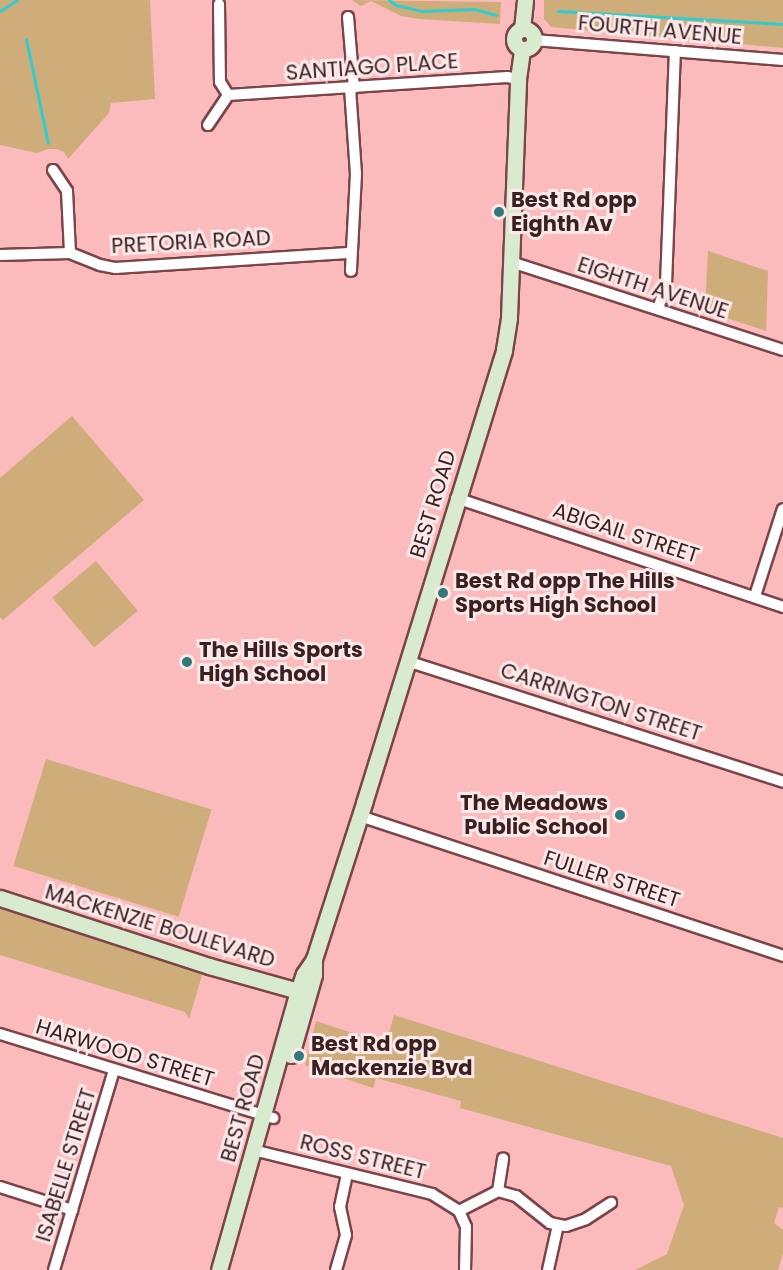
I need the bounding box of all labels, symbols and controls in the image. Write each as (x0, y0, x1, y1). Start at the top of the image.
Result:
street label: FOURTH AVENUE (577, 10, 743, 50)
street label: SANTIAGO PLACE (285, 48, 459, 86)
place label: Best Rd opp Eighth Av (511, 187, 637, 237)
marker: Best Rd opp Eighth Av (492, 205, 506, 219)
street label: PRETORIA ROAD (111, 225, 271, 259)
street label: EIGHTH AVENUE (574, 252, 732, 324)
street label: BEST ROAD (405, 447, 461, 561)
street label: ABIGAIL STREET (550, 498, 702, 568)
place label: Best Rd opp The Hills Sports High School (455, 568, 675, 618)
marker: Best Rd opp The Hills Sports High School (436, 586, 450, 600)
place label: The Hills Sports High School (199, 637, 363, 687)
marker: The Hills Sports High School (180, 655, 194, 669)
street label: CARRINGTON STREET (497, 658, 705, 746)
place label: The Meadows Public School (460, 790, 608, 840)
marker: The Meadows Public School (613, 808, 627, 822)
street label: FULLER STREET (541, 845, 683, 913)
street label: MACKENZIE BOULEVARD (42, 879, 278, 973)
street label: HARWOOD STREET (33, 1014, 217, 1092)
place label: Best Rd opp Mackenzie Bvd (311, 1031, 473, 1081)
marker: Best Rd opp Mackenzie Bvd (292, 1049, 306, 1063)
street label: BEST ROAD (216, 1051, 270, 1165)
street label: ISABELLE STREET (31, 1085, 101, 1245)
street label: ROSS STREET (297, 1129, 429, 1185)

